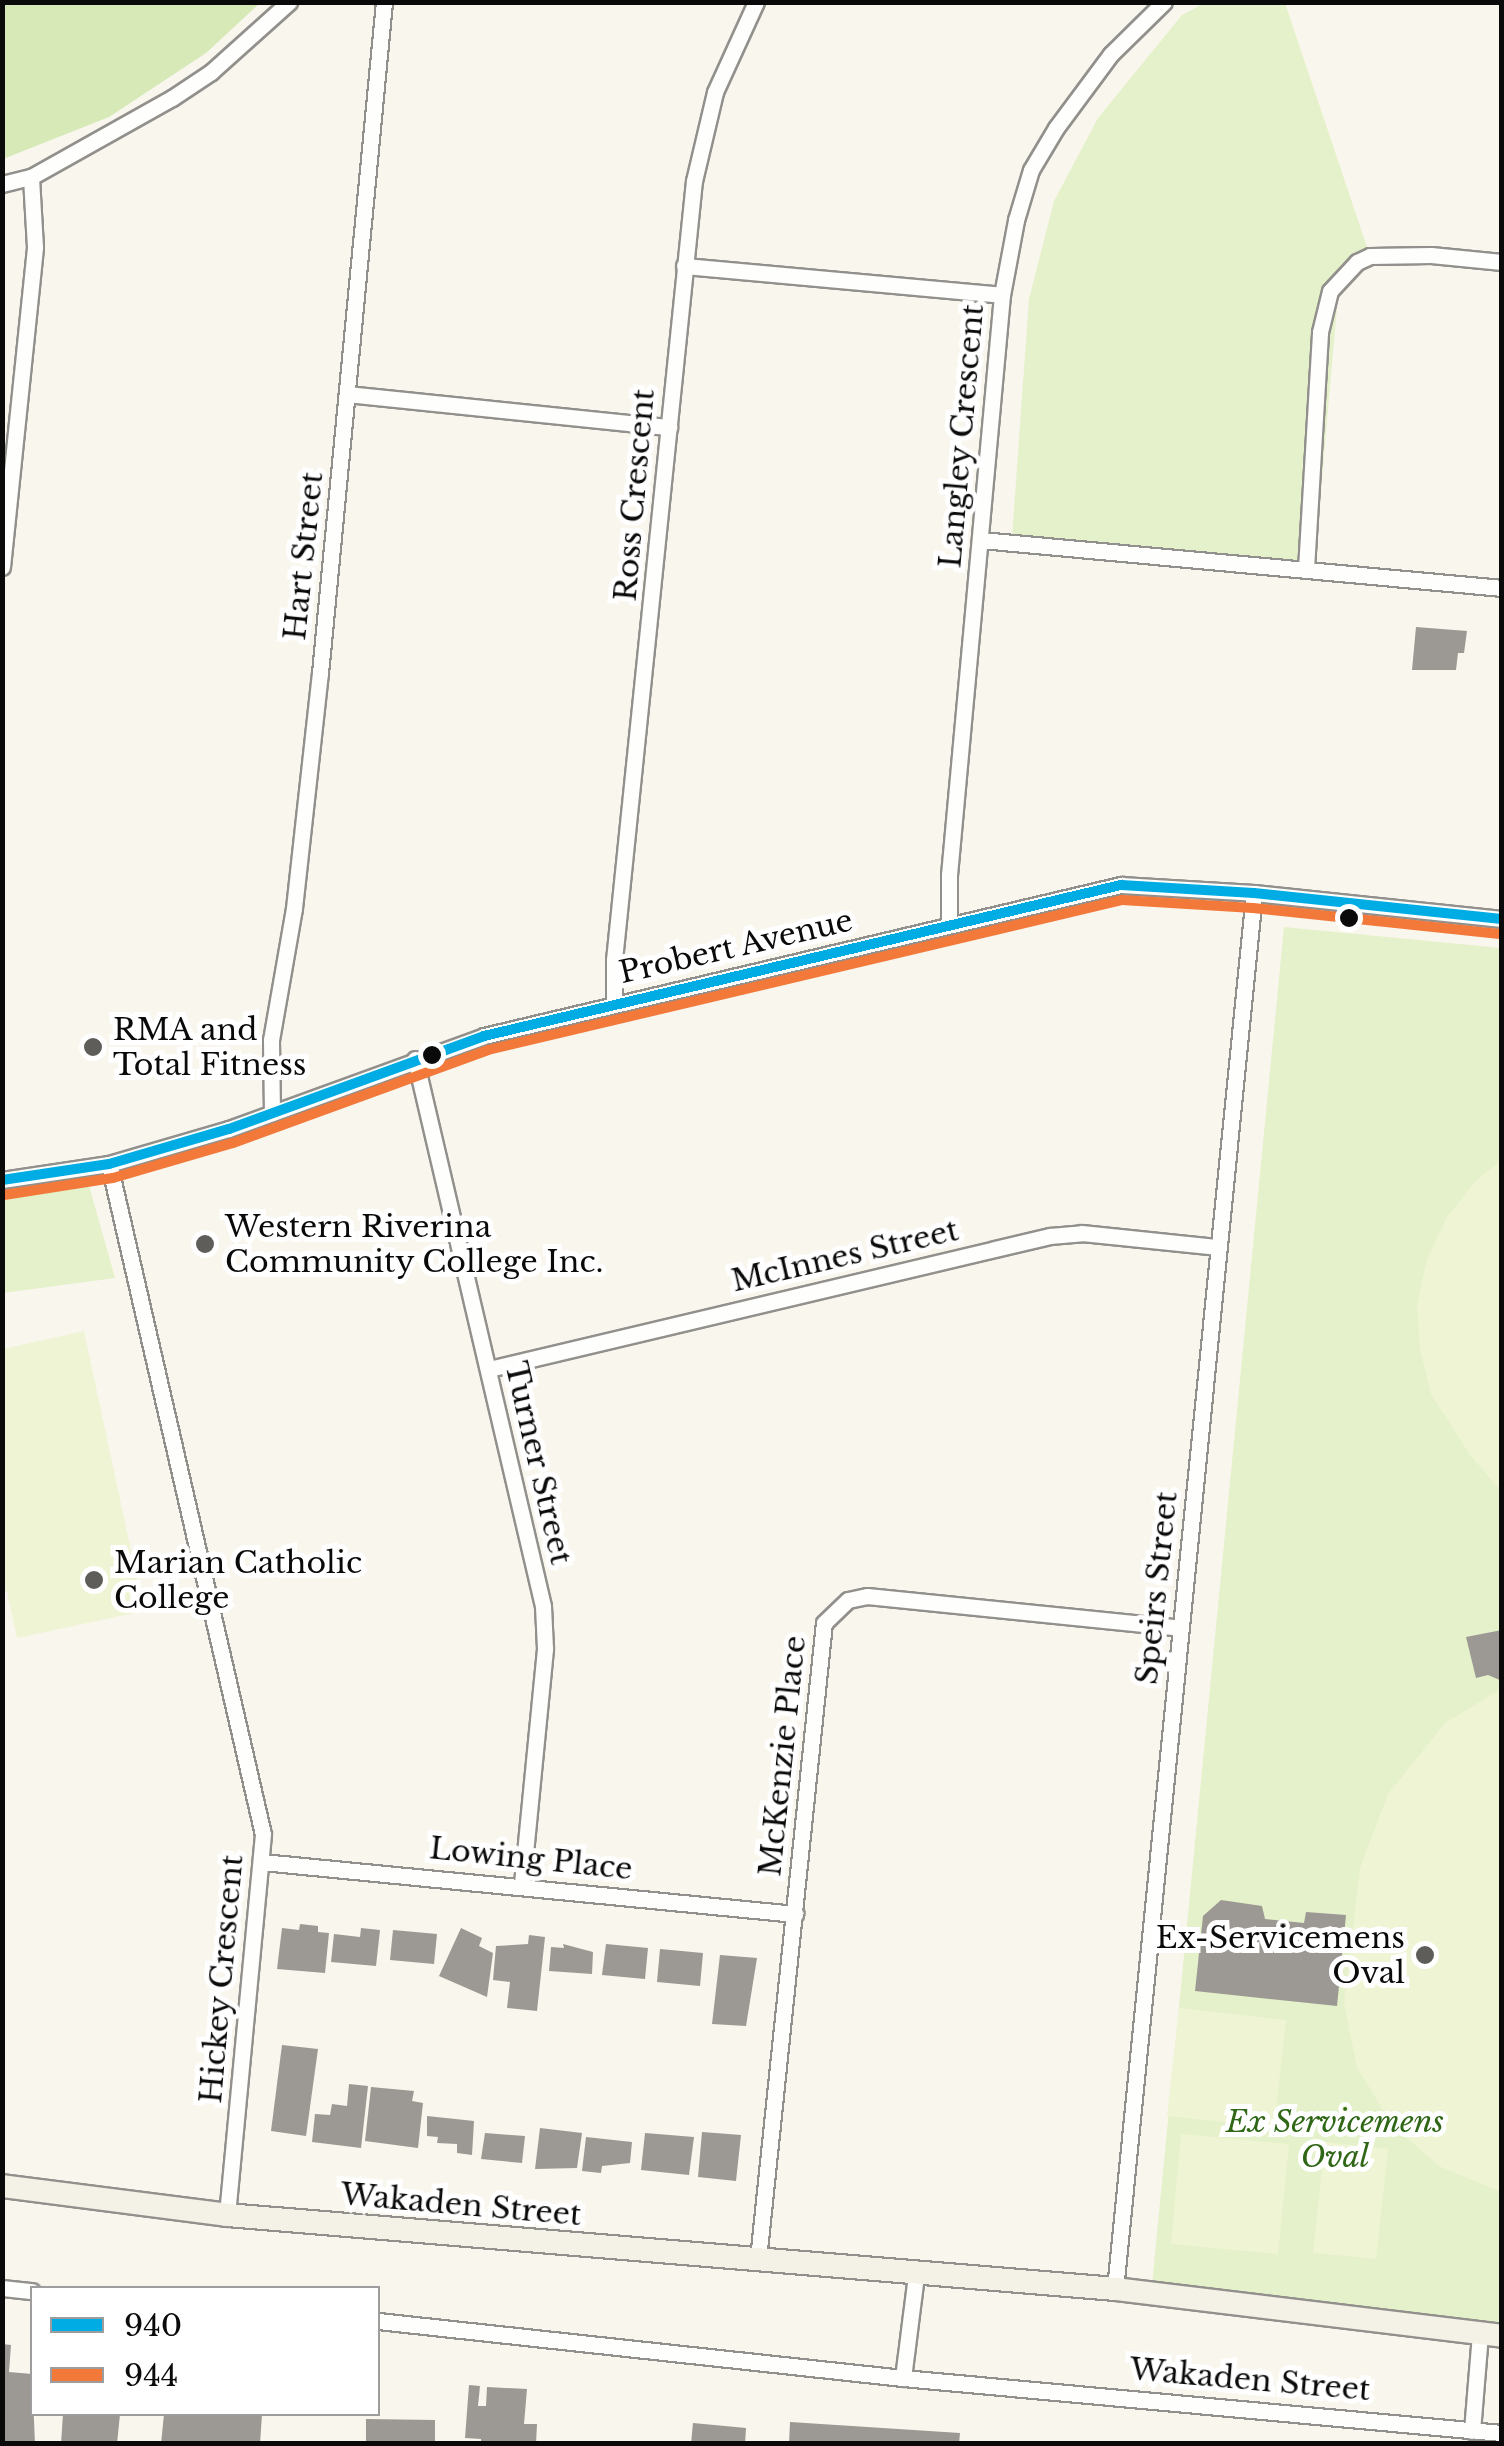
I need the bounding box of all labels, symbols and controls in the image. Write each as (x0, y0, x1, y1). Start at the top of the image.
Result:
street label: Langley Crescent (932, 302, 992, 570)
street label: Ross Crescent (608, 387, 662, 603)
street label: Hart Street (277, 470, 331, 642)
street label: Probert Avenue (615, 903, 857, 991)
unlabelled marker (1339, 908, 1359, 928)
place label: RMA and Total Fitness (113, 1012, 306, 1082)
marker: RMA and Total Fitness (82, 1036, 104, 1058)
unlabelled marker (422, 1045, 442, 1065)
place label: Western Riverina Community College Inc. (225, 1209, 604, 1280)
street label: McInnes Street (728, 1212, 962, 1300)
marker: Western Riverina Community College Inc. (194, 1233, 216, 1255)
street label: Turner Street (497, 1358, 579, 1568)
street label: Speirs Street (1129, 1490, 1185, 1686)
place label: Marian Catholic College (114, 1545, 362, 1616)
marker: Marian Catholic College (83, 1569, 105, 1591)
street label: McKenzie Place (752, 1634, 814, 1878)
street label: Lowing Place (428, 1830, 634, 1888)
street label: Hickey Crescent (193, 1853, 251, 2105)
place label: Ex-Servicemens Oval (1156, 1920, 1405, 1990)
marker: Ex-Servicemens Oval (1414, 1944, 1436, 1966)
park label: Ex Servicemens Oval (1226, 2104, 1444, 2174)
street label: Wakaden Street (339, 2177, 583, 2233)
legend (30, 2286, 380, 2416)
text: 940 (124, 2307, 182, 2344)
street label: Wakaden Street (1128, 2352, 1372, 2408)
text: 944 (124, 2357, 178, 2394)

